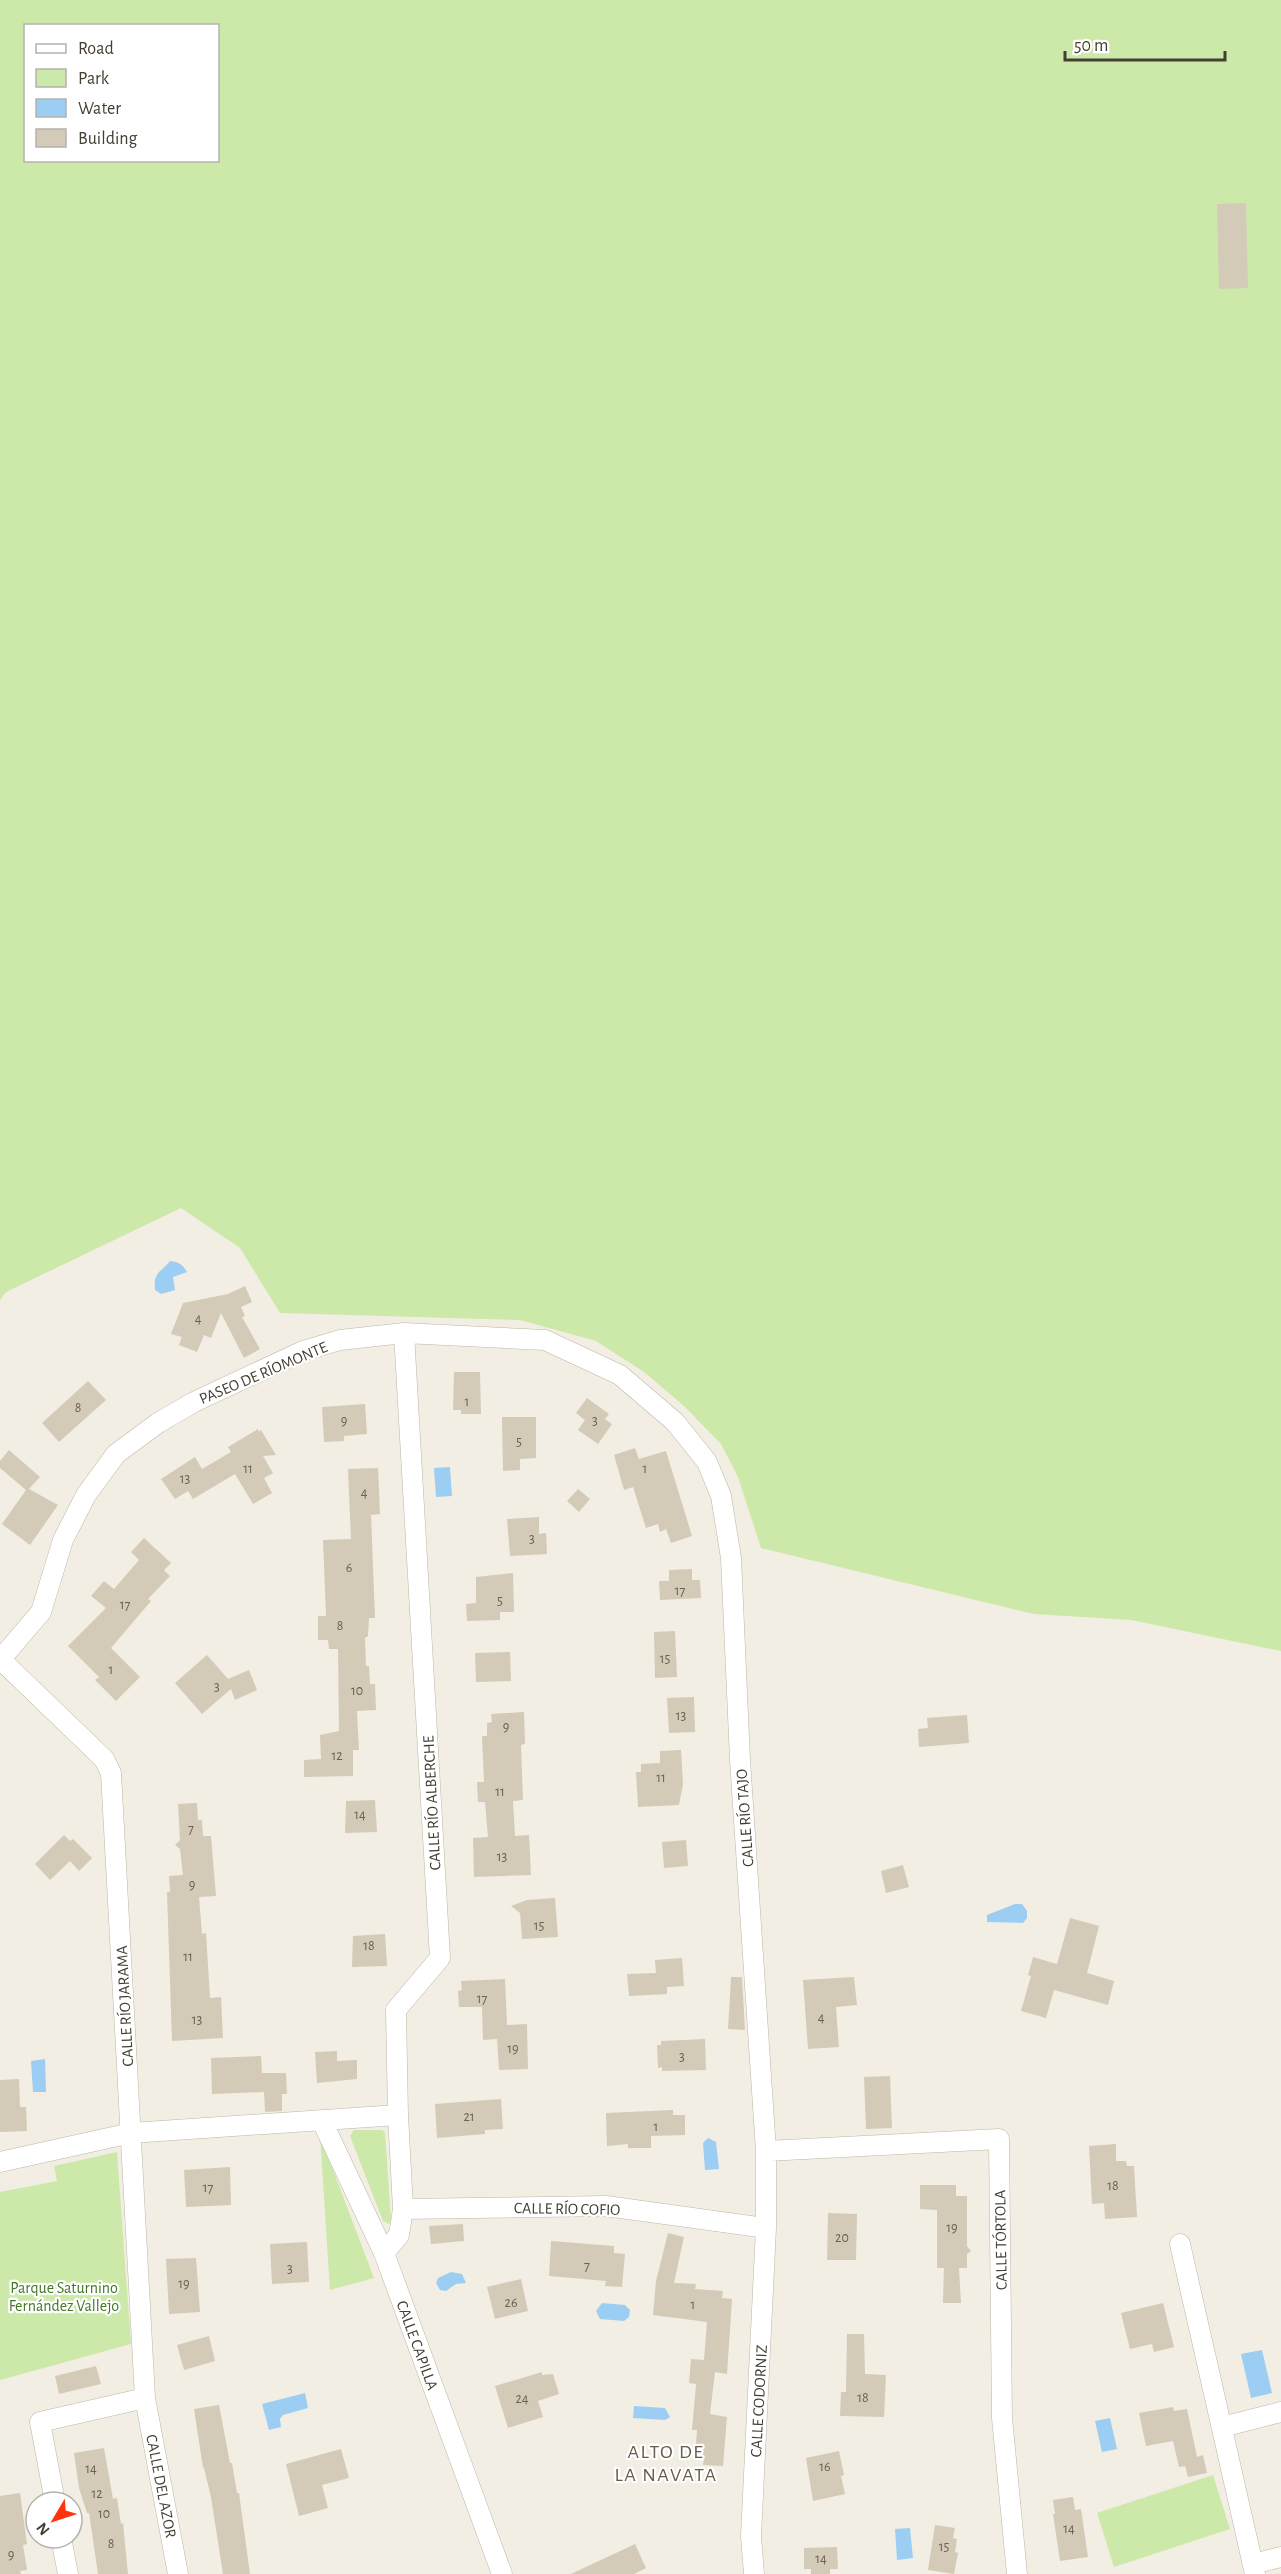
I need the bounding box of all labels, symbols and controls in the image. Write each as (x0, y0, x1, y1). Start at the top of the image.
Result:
legend (24, 24, 219, 162)
scale bar (1065, 24, 1226, 62)
text: 50 m (1074, 37, 1108, 55)
text: Road (78, 40, 114, 58)
text: Park (78, 70, 110, 88)
text: Water (78, 100, 121, 118)
text: Building (78, 130, 138, 148)
house number: 4 (195, 1312, 202, 1326)
street label: PASEO DE RÍOMONTE (196, 1337, 330, 1407)
house number: 1 (465, 1395, 469, 1409)
house number: 8 (75, 1401, 81, 1415)
house number: 9 (341, 1414, 347, 1428)
house number: 3 (592, 1414, 598, 1428)
house number: 5 (516, 1435, 522, 1449)
house number: 11 (243, 1462, 253, 1476)
house number: 1 (643, 1462, 647, 1476)
house number: 13 (180, 1472, 191, 1486)
house number: 4 (361, 1486, 368, 1500)
house number: 3 (529, 1532, 535, 1546)
house number: 6 (346, 1561, 352, 1575)
house number: 17 (675, 1584, 685, 1598)
house number: 5 (497, 1594, 503, 1608)
house number: 17 (120, 1598, 130, 1612)
house number: 8 (337, 1619, 343, 1633)
house number: 15 (660, 1652, 670, 1666)
house number: 1 (109, 1663, 113, 1677)
house number: 3 (214, 1680, 220, 1694)
house number: 10 (351, 1684, 363, 1698)
house number: 13 (676, 1709, 687, 1723)
house number: 9 (503, 1720, 509, 1734)
street label: CALLE RÍO ALBERCHE (418, 1735, 444, 1871)
house number: 12 (331, 1749, 343, 1763)
street label: CALLE RÍO TAJO (732, 1768, 756, 1868)
house number: 11 (656, 1771, 666, 1785)
house number: 11 (495, 1785, 505, 1799)
house number: 14 (354, 1808, 366, 1822)
house number: 7 (188, 1822, 194, 1836)
house number: 13 (497, 1850, 508, 1864)
house number: 9 (189, 1878, 195, 1892)
house number: 15 (534, 1919, 544, 1933)
house number: 18 (363, 1939, 375, 1953)
street label: CALLE RÍO JARAMA (112, 1945, 136, 2067)
house number: 11 (183, 1950, 193, 1964)
house number: 17 (477, 1992, 487, 2006)
house number: 4 (818, 2011, 825, 2025)
house number: 13 (192, 2013, 203, 2027)
house number: 19 (507, 2042, 519, 2056)
house number: 3 (679, 2050, 685, 2064)
house number: 21 (463, 2110, 475, 2124)
house number: 1 (654, 2120, 658, 2134)
house number: 18 (1107, 2179, 1119, 2193)
house number: 17 (203, 2181, 213, 2195)
street label: CALLE TÓRTOLA (990, 2190, 1010, 2290)
street label: CALLE RÍO COFIO (514, 2198, 620, 2218)
house number: 19 (946, 2221, 958, 2235)
house number: 20 (835, 2231, 849, 2245)
house number: 7 (584, 2259, 590, 2273)
house number: 3 (287, 2262, 293, 2276)
house number: 19 (178, 2277, 190, 2291)
park label: Parque Saturnino Fernández Vallejo (9, 2280, 119, 2315)
house number: 26 (505, 2296, 517, 2310)
street label: CALLE CAPILLA (393, 2298, 441, 2392)
house number: 1 (691, 2298, 695, 2312)
street label: CALLE CODORNIZ (748, 2344, 770, 2458)
house number: 18 (857, 2391, 869, 2405)
house number: 24 (515, 2392, 529, 2406)
street label: CALLE DEL AZOR (143, 2433, 179, 2540)
district label: ALTO DE LA NAVATA (614, 2442, 718, 2485)
house number: 16 (819, 2460, 831, 2474)
house number: 14 (85, 2462, 97, 2476)
house number: 12 (91, 2487, 103, 2501)
north arrow (24, 2490, 84, 2550)
house number: 10 (98, 2507, 110, 2521)
text: N (33, 2519, 53, 2538)
house number: 14 (1063, 2522, 1075, 2536)
house number: 8 (108, 2537, 114, 2551)
house number: 15 (939, 2540, 949, 2554)
house number: 9 (8, 2548, 14, 2562)
house number: 14 (815, 2552, 827, 2566)

